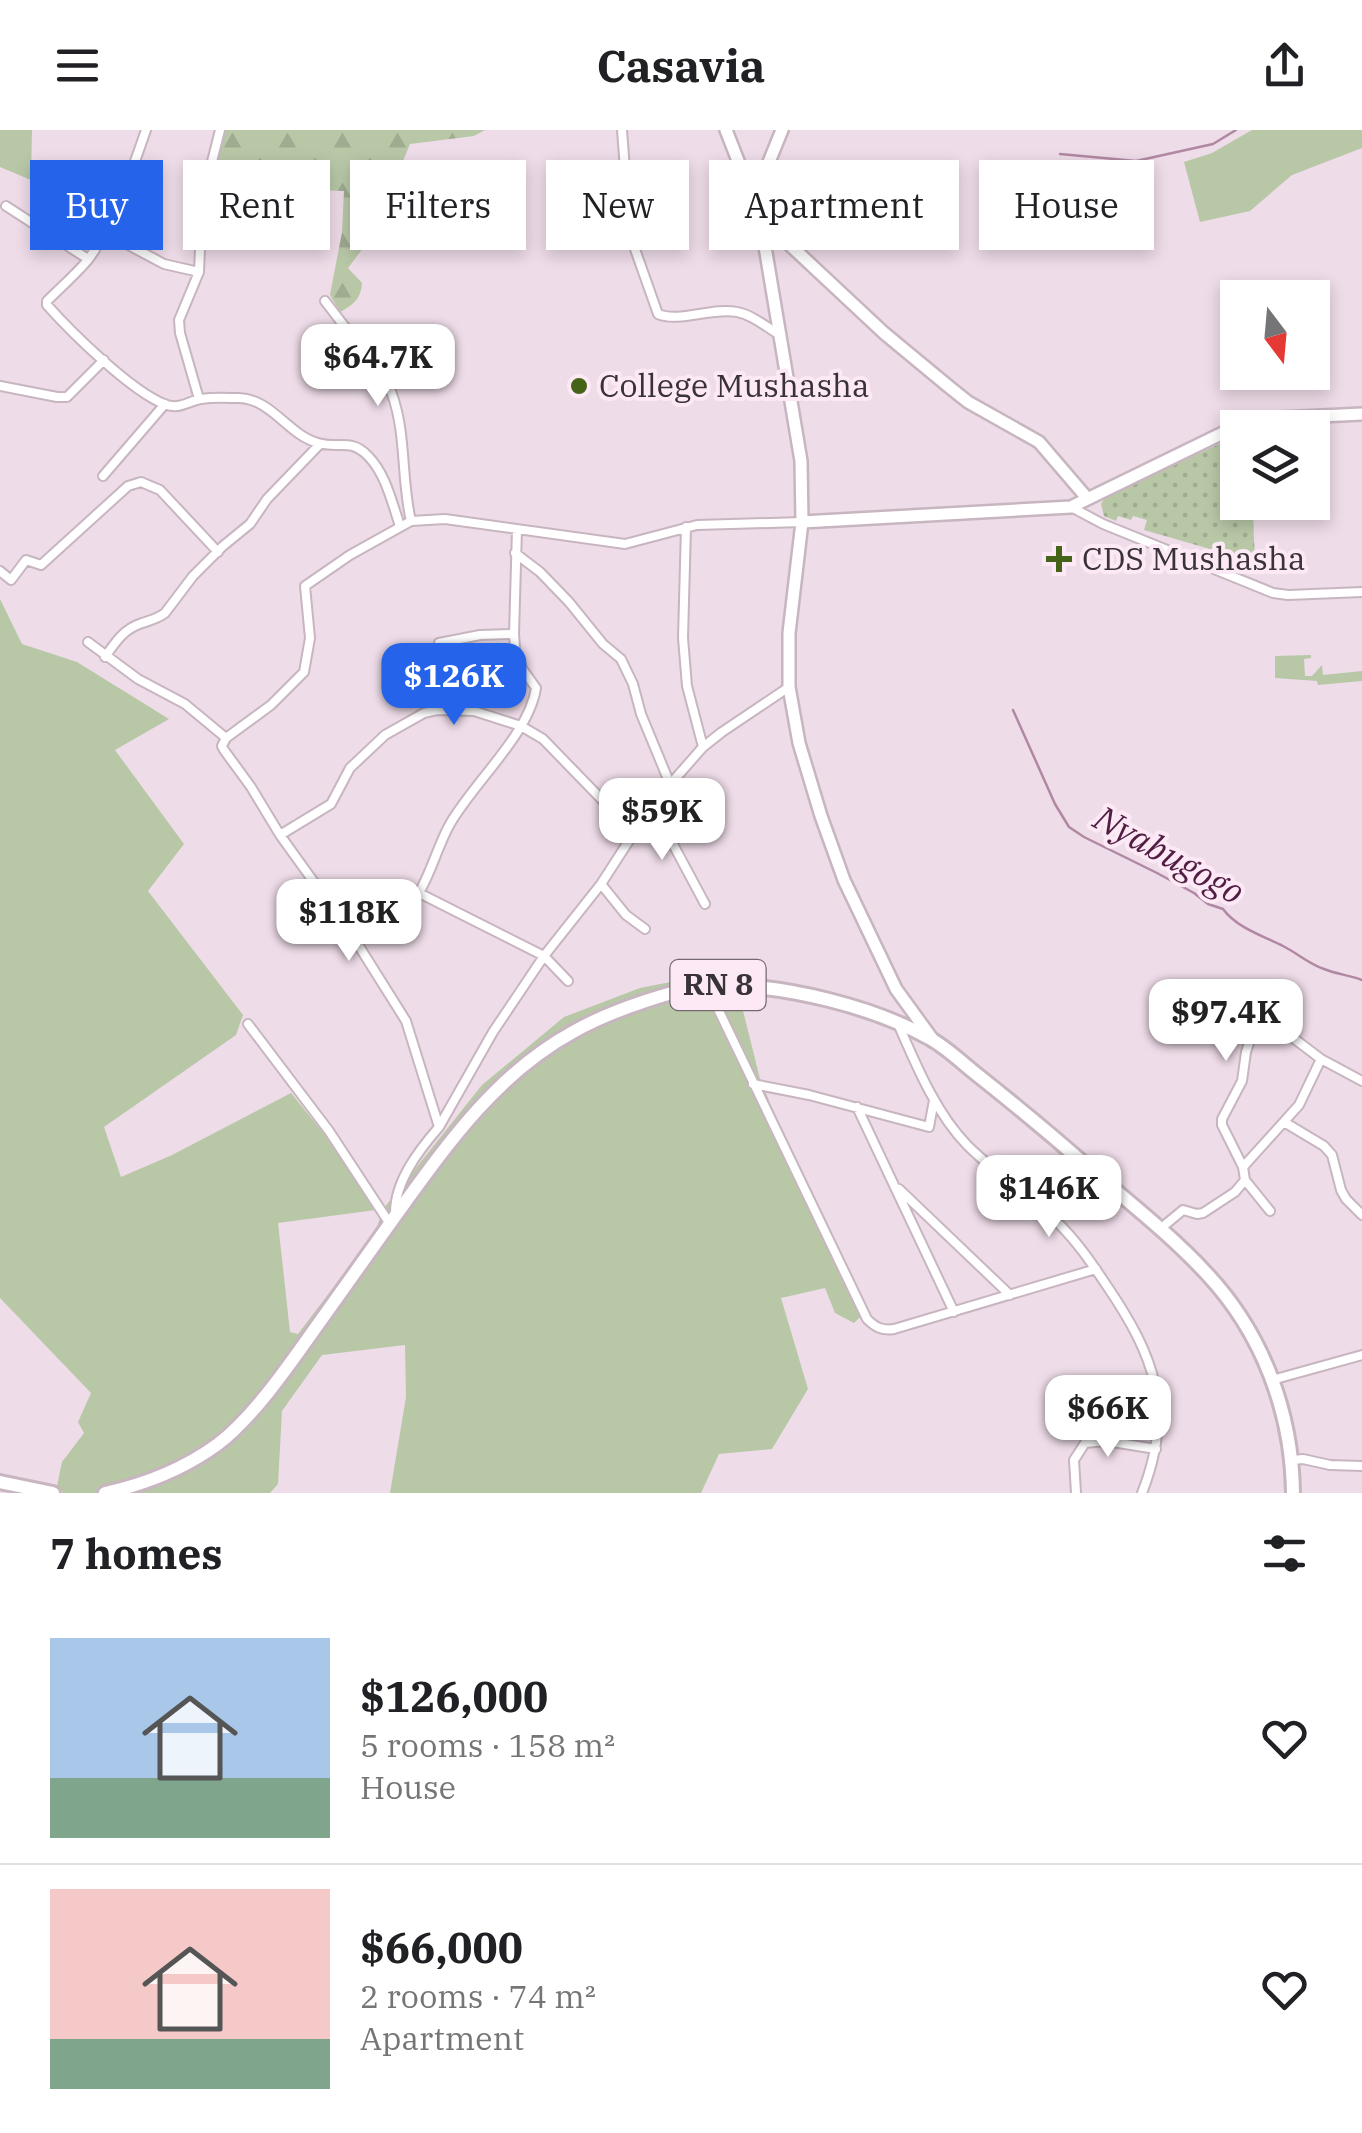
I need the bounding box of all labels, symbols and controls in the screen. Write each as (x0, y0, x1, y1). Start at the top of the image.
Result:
text: Casavia (596, 36, 766, 94)
icon: menu (50, 38, 105, 93)
icon: share (1257, 38, 1312, 93)
chip: Buy (30, 160, 163, 250)
chip: Rent (183, 160, 330, 250)
chip: Filters (350, 160, 526, 250)
chip: New (546, 160, 689, 250)
chip: Apartment (709, 160, 959, 250)
chip: House (979, 160, 1154, 250)
north arrow (1220, 280, 1330, 390)
map controls (1220, 280, 1330, 520)
pin: $64.7K (297, 324, 459, 409)
text: $64.7K (323, 335, 433, 377)
place label: College Mushasha (599, 364, 869, 406)
marker: College Mushasha (568, 375, 590, 397)
button: layers (1220, 410, 1330, 520)
place label: CDS Mushasha (1082, 537, 1305, 579)
marker: CDS Mushasha (1046, 546, 1072, 572)
pin: $126K (384, 643, 524, 728)
text: $126K (403, 654, 505, 696)
pin: $59K (603, 778, 721, 863)
text: $59K (621, 789, 703, 831)
water label: Nyabugogo (1086, 794, 1253, 914)
pin: $118K (279, 879, 419, 964)
text: $118K (298, 890, 400, 932)
road number: RN 8 (670, 960, 766, 1010)
pin: $97.4K (1145, 979, 1307, 1064)
text: $97.4K (1171, 990, 1281, 1032)
pin: $146K (979, 1155, 1119, 1240)
text: $146K (998, 1166, 1100, 1208)
pin: $66K (1049, 1375, 1167, 1460)
text: $66K (1067, 1386, 1149, 1428)
text: 7 homes (50, 1526, 223, 1581)
icon: filters (1257, 1526, 1312, 1581)
text: $126,000 (360, 1669, 548, 1724)
icon: home (130, 1678, 250, 1798)
icon: heart (1257, 1711, 1312, 1766)
text: 5 rooms · 158 m² (360, 1724, 615, 1766)
text: House (360, 1766, 456, 1808)
text: $66,000 (360, 1920, 523, 1975)
icon: home (130, 1929, 250, 2049)
icon: heart (1257, 1962, 1312, 2017)
text: 2 rooms · 74 m² (360, 1975, 596, 2017)
text: Apartment (360, 2017, 524, 2059)

